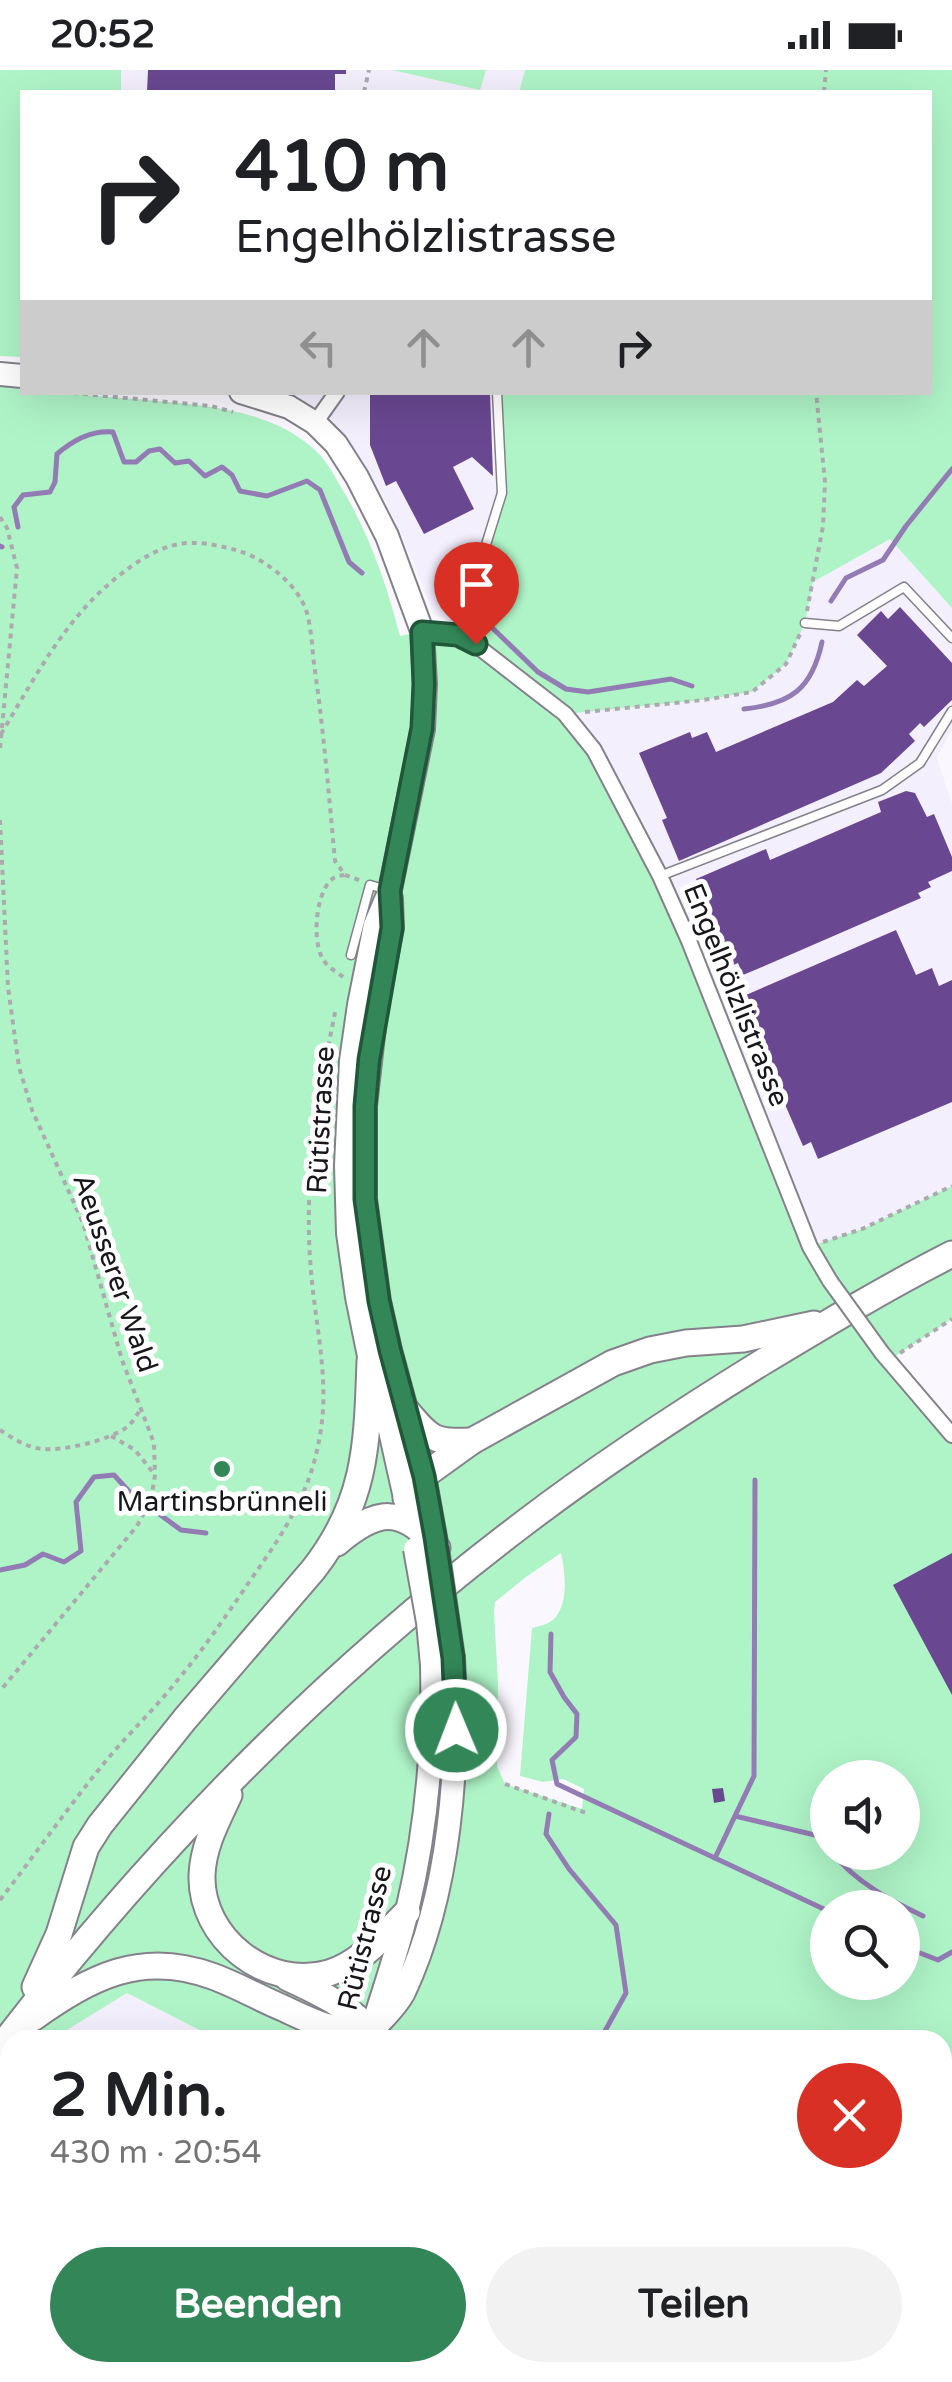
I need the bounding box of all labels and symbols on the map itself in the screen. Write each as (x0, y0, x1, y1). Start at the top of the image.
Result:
pin (434, 542, 519, 645)
street label: Engelhölzlistrasse (676, 879, 796, 1111)
street label: Rütistrasse (300, 1045, 342, 1195)
street label: Aeusserer Wald (65, 1169, 165, 1377)
marker: Martinsbrünneli (211, 1458, 233, 1480)
place label: Martinsbrünneli (116, 1485, 328, 1519)
position arrow (404, 1678, 508, 1782)
street label: Rütistrasse (331, 1862, 399, 2014)

